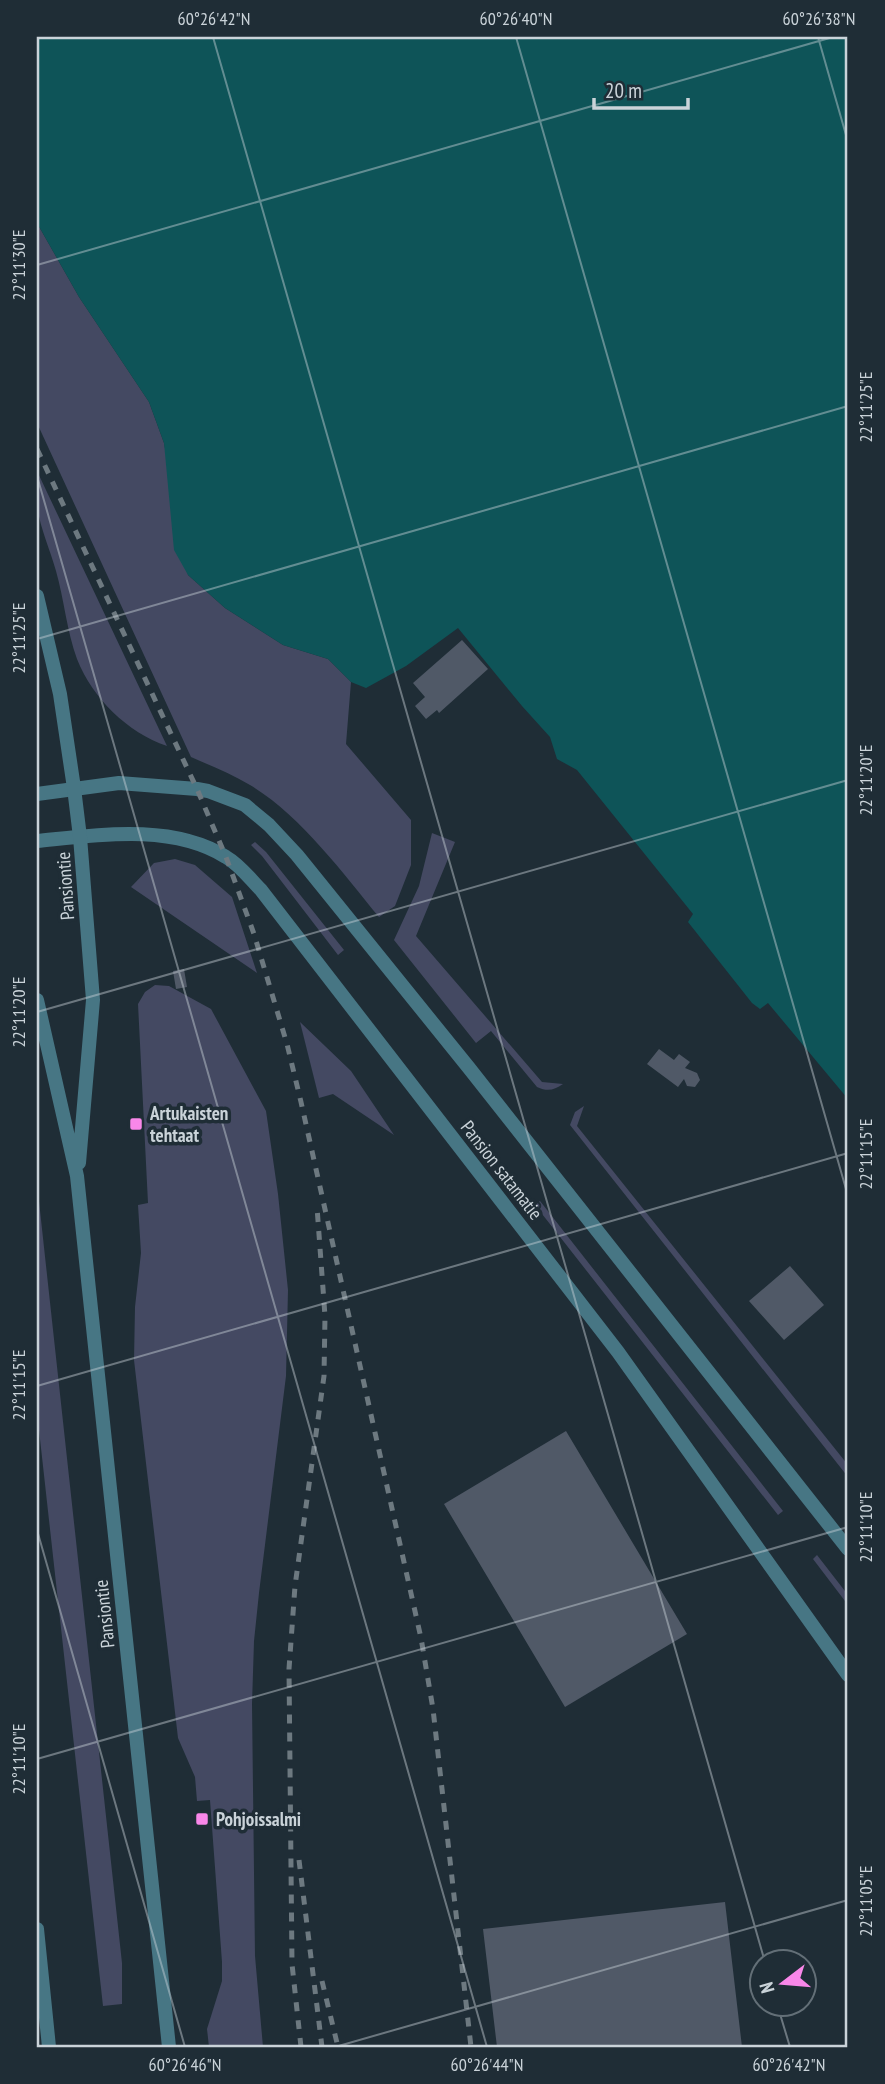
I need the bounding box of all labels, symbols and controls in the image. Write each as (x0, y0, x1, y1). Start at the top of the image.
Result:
text: 60°26'42"N (178, 7, 250, 30)
text: 60°26'40"N (480, 7, 552, 30)
text: 60°26'38"N (783, 7, 855, 30)
scale bar (594, 66, 689, 110)
text: 20 m (605, 77, 642, 104)
text: 22°11'30"E (7, 230, 30, 300)
text: 22°11'25"E (854, 372, 877, 442)
text: 22°11'25"E (7, 603, 30, 673)
text: 22°11'20"E (854, 745, 877, 815)
street label: Pansiontie (51, 851, 79, 921)
text: 22°11'20"E (7, 977, 30, 1047)
place label: Artukaisten tehtaat (149, 1101, 228, 1147)
marker: Artukaisten tehtaat (128, 1116, 144, 1132)
street label: Pansion satamatie (456, 1116, 548, 1224)
text: 22°11'15"E (854, 1119, 877, 1189)
text: 22°11'15"E (7, 1350, 30, 1420)
text: 22°11'10"E (854, 1492, 877, 1562)
street label: Pansiontie (88, 1579, 120, 1649)
text: 22°11'10"E (7, 1724, 30, 1794)
place label: Pohjoissalmi (216, 1807, 301, 1831)
marker: Pohjoissalmi (194, 1811, 210, 1827)
text: 22°11'05"E (854, 1866, 877, 1936)
north arrow (748, 1948, 818, 2018)
text: N (754, 1979, 780, 1996)
text: 60°26'46"N (149, 2053, 221, 2076)
text: 60°26'44"N (451, 2053, 523, 2076)
text: 60°26'42"N (753, 2053, 825, 2076)

